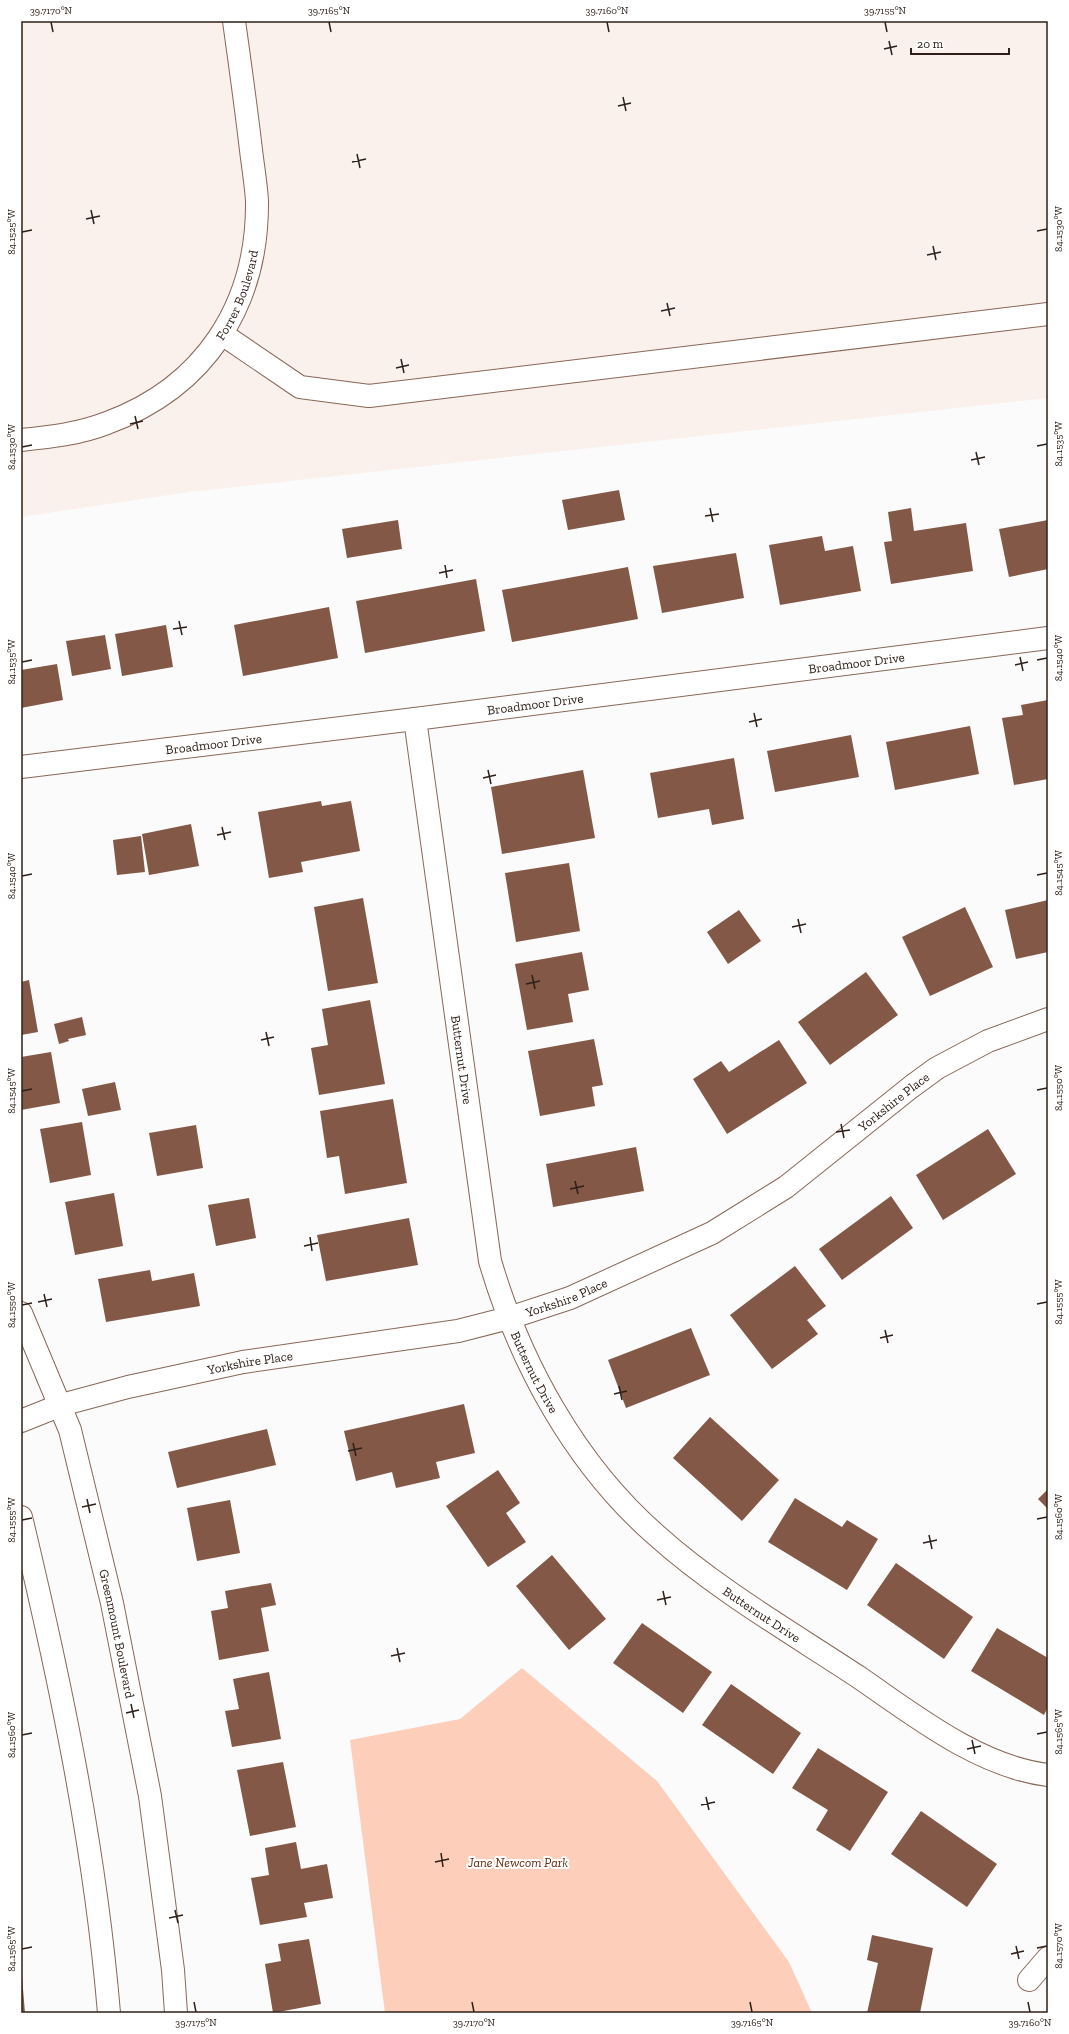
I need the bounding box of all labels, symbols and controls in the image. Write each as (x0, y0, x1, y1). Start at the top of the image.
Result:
text: 39.7170°N (30, 5, 73, 17)
text: 39.7165°N (308, 5, 351, 17)
text: 39.7160°N (586, 5, 629, 17)
text: 39.7155°N (864, 5, 907, 17)
scale bar (911, 30, 1009, 56)
text: 20 m (917, 37, 944, 51)
text: 84.1530°W (1053, 205, 1065, 252)
text: 84.1525°W (6, 209, 18, 255)
street label: Forrer Boulevard (212, 249, 261, 343)
text: 84.1535°W (1053, 421, 1065, 467)
text: 84.1530°W (6, 423, 18, 470)
text: 84.1540°W (1053, 634, 1065, 681)
text: 84.1535°W (6, 639, 18, 685)
street label: Broadmoor Drive (807, 649, 905, 676)
street label: Broadmoor Drive (486, 690, 584, 717)
street label: Broadmoor Drive (165, 730, 263, 757)
text: 84.1545°W (1053, 850, 1065, 896)
text: 84.1540°W (6, 852, 18, 899)
street label: Butternut Drive (449, 1014, 476, 1105)
text: 84.1550°W (1053, 1064, 1065, 1111)
text: 84.1545°W (6, 1068, 18, 1114)
street label: Yorkshire Place (854, 1069, 932, 1135)
street label: Yorkshire Place (523, 1275, 609, 1320)
text: 84.1555°W (1053, 1279, 1065, 1325)
text: 84.1550°W (6, 1281, 18, 1328)
street label: Butternut Drive (508, 1329, 562, 1416)
street label: Yorkshire Place (205, 1347, 294, 1377)
text: 84.1560°W (1053, 1493, 1065, 1540)
text: 84.1555°W (6, 1497, 18, 1543)
street label: Greenmount Boulevard (97, 1568, 138, 1699)
street label: Butternut Drive (720, 1583, 803, 1645)
text: 84.1565°W (1053, 1709, 1065, 1755)
text: 84.1560°W (6, 1711, 18, 1758)
park label: Jane Newcom Park (467, 1855, 568, 1870)
text: 84.1570°W (1053, 1923, 1065, 1969)
text: 84.1565°W (6, 1926, 18, 1972)
text: 39.7175°N (175, 2017, 217, 2029)
text: 39.7170°N (453, 2017, 496, 2029)
text: 39.7165°N (731, 2017, 774, 2029)
text: 39.7160°N (1009, 2017, 1052, 2029)

